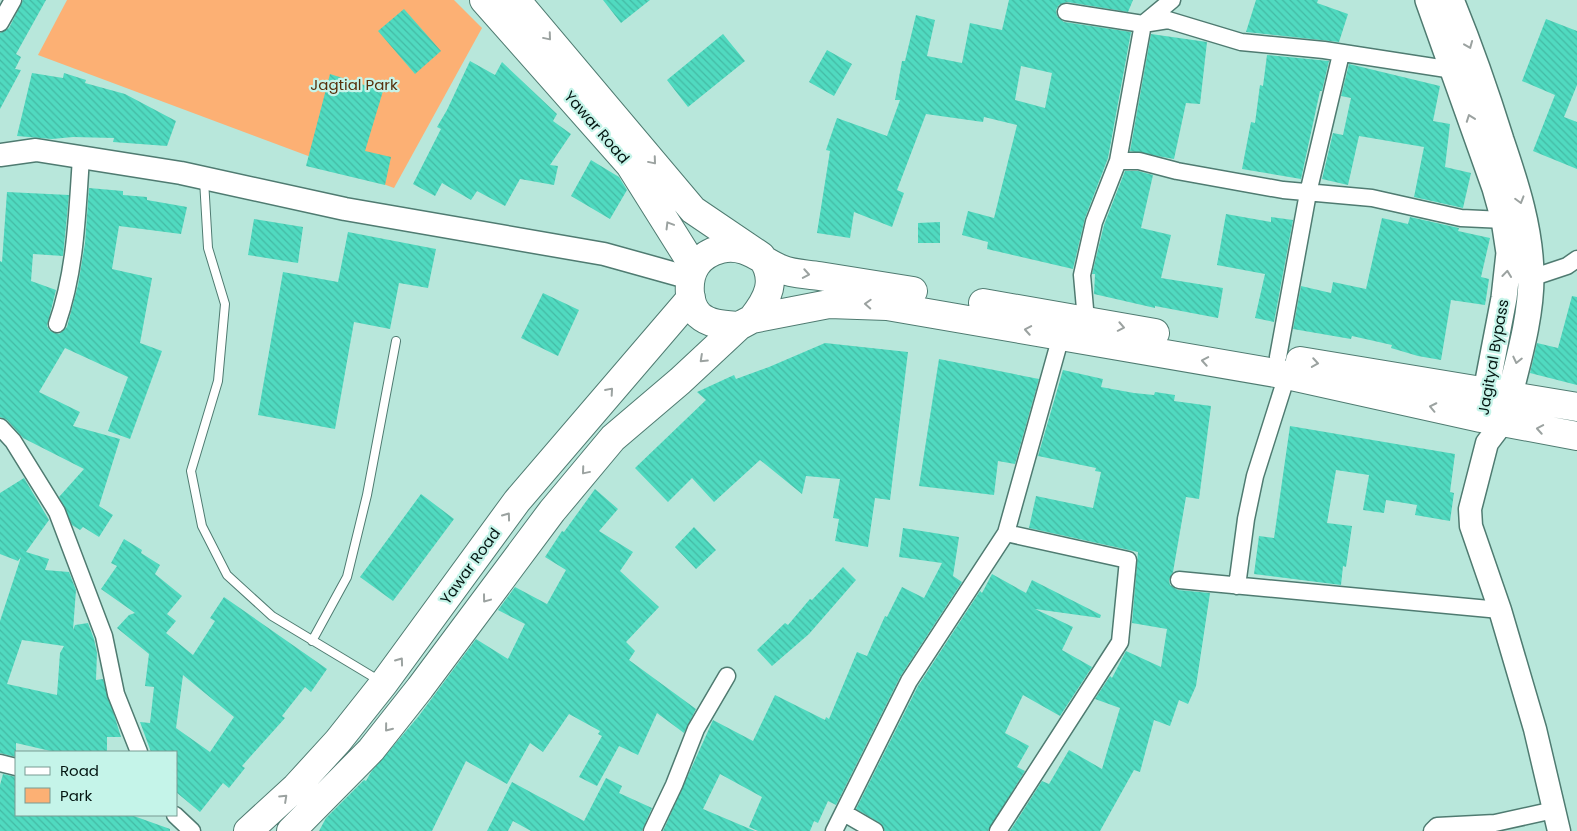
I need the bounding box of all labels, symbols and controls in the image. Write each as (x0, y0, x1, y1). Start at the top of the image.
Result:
one-way arrow (543, 31, 551, 40)
one-way arrow (1463, 40, 1474, 49)
park label: Jagtial Park (310, 74, 398, 95)
street label: Yawar Road (560, 86, 634, 168)
one-way arrow (1466, 114, 1476, 122)
one-way arrow (647, 155, 655, 164)
one-way arrow (1514, 195, 1524, 203)
one-way arrow (665, 221, 675, 230)
one-way arrow (801, 268, 810, 278)
one-way arrow (1501, 270, 1512, 278)
street label: Jagityal Bypass (1472, 297, 1514, 417)
one-way arrow (863, 299, 871, 310)
one-way arrow (1117, 321, 1126, 332)
one-way arrow (1024, 326, 1032, 336)
one-way arrow (700, 353, 709, 362)
one-way arrow (1513, 356, 1523, 365)
one-way arrow (1201, 357, 1210, 367)
one-way arrow (1311, 358, 1320, 368)
one-way arrow (605, 387, 614, 396)
one-way arrow (1429, 403, 1438, 413)
one-way arrow (1536, 424, 1544, 435)
one-way arrow (582, 465, 591, 474)
one-way arrow (501, 512, 510, 522)
street label: Yawar Road (435, 523, 505, 609)
one-way arrow (484, 593, 492, 602)
one-way arrow (394, 657, 403, 667)
one-way arrow (384, 723, 393, 732)
legend (15, 751, 178, 816)
text: Road (60, 760, 99, 781)
text: Park (60, 785, 92, 806)
one-way arrow (278, 795, 287, 804)

